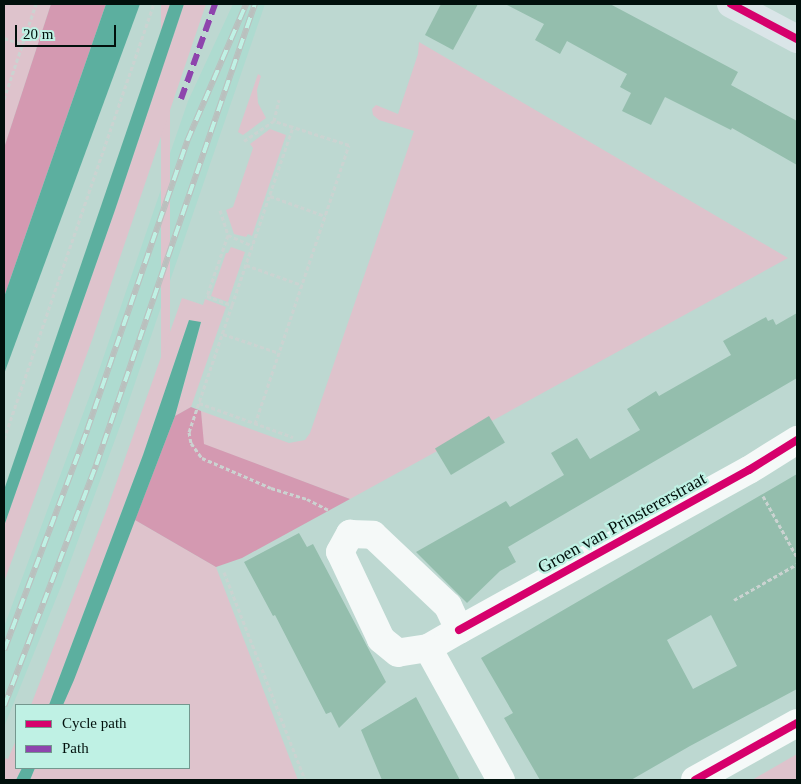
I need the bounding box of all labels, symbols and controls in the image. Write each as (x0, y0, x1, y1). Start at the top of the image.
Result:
scale bar (18, 15, 119, 47)
text: 20 m (23, 26, 53, 42)
street label: Groen van Prinstererstraat (534, 468, 710, 578)
legend (15, 704, 190, 769)
text: Cycle path (62, 715, 127, 731)
text: Path (62, 740, 89, 756)

